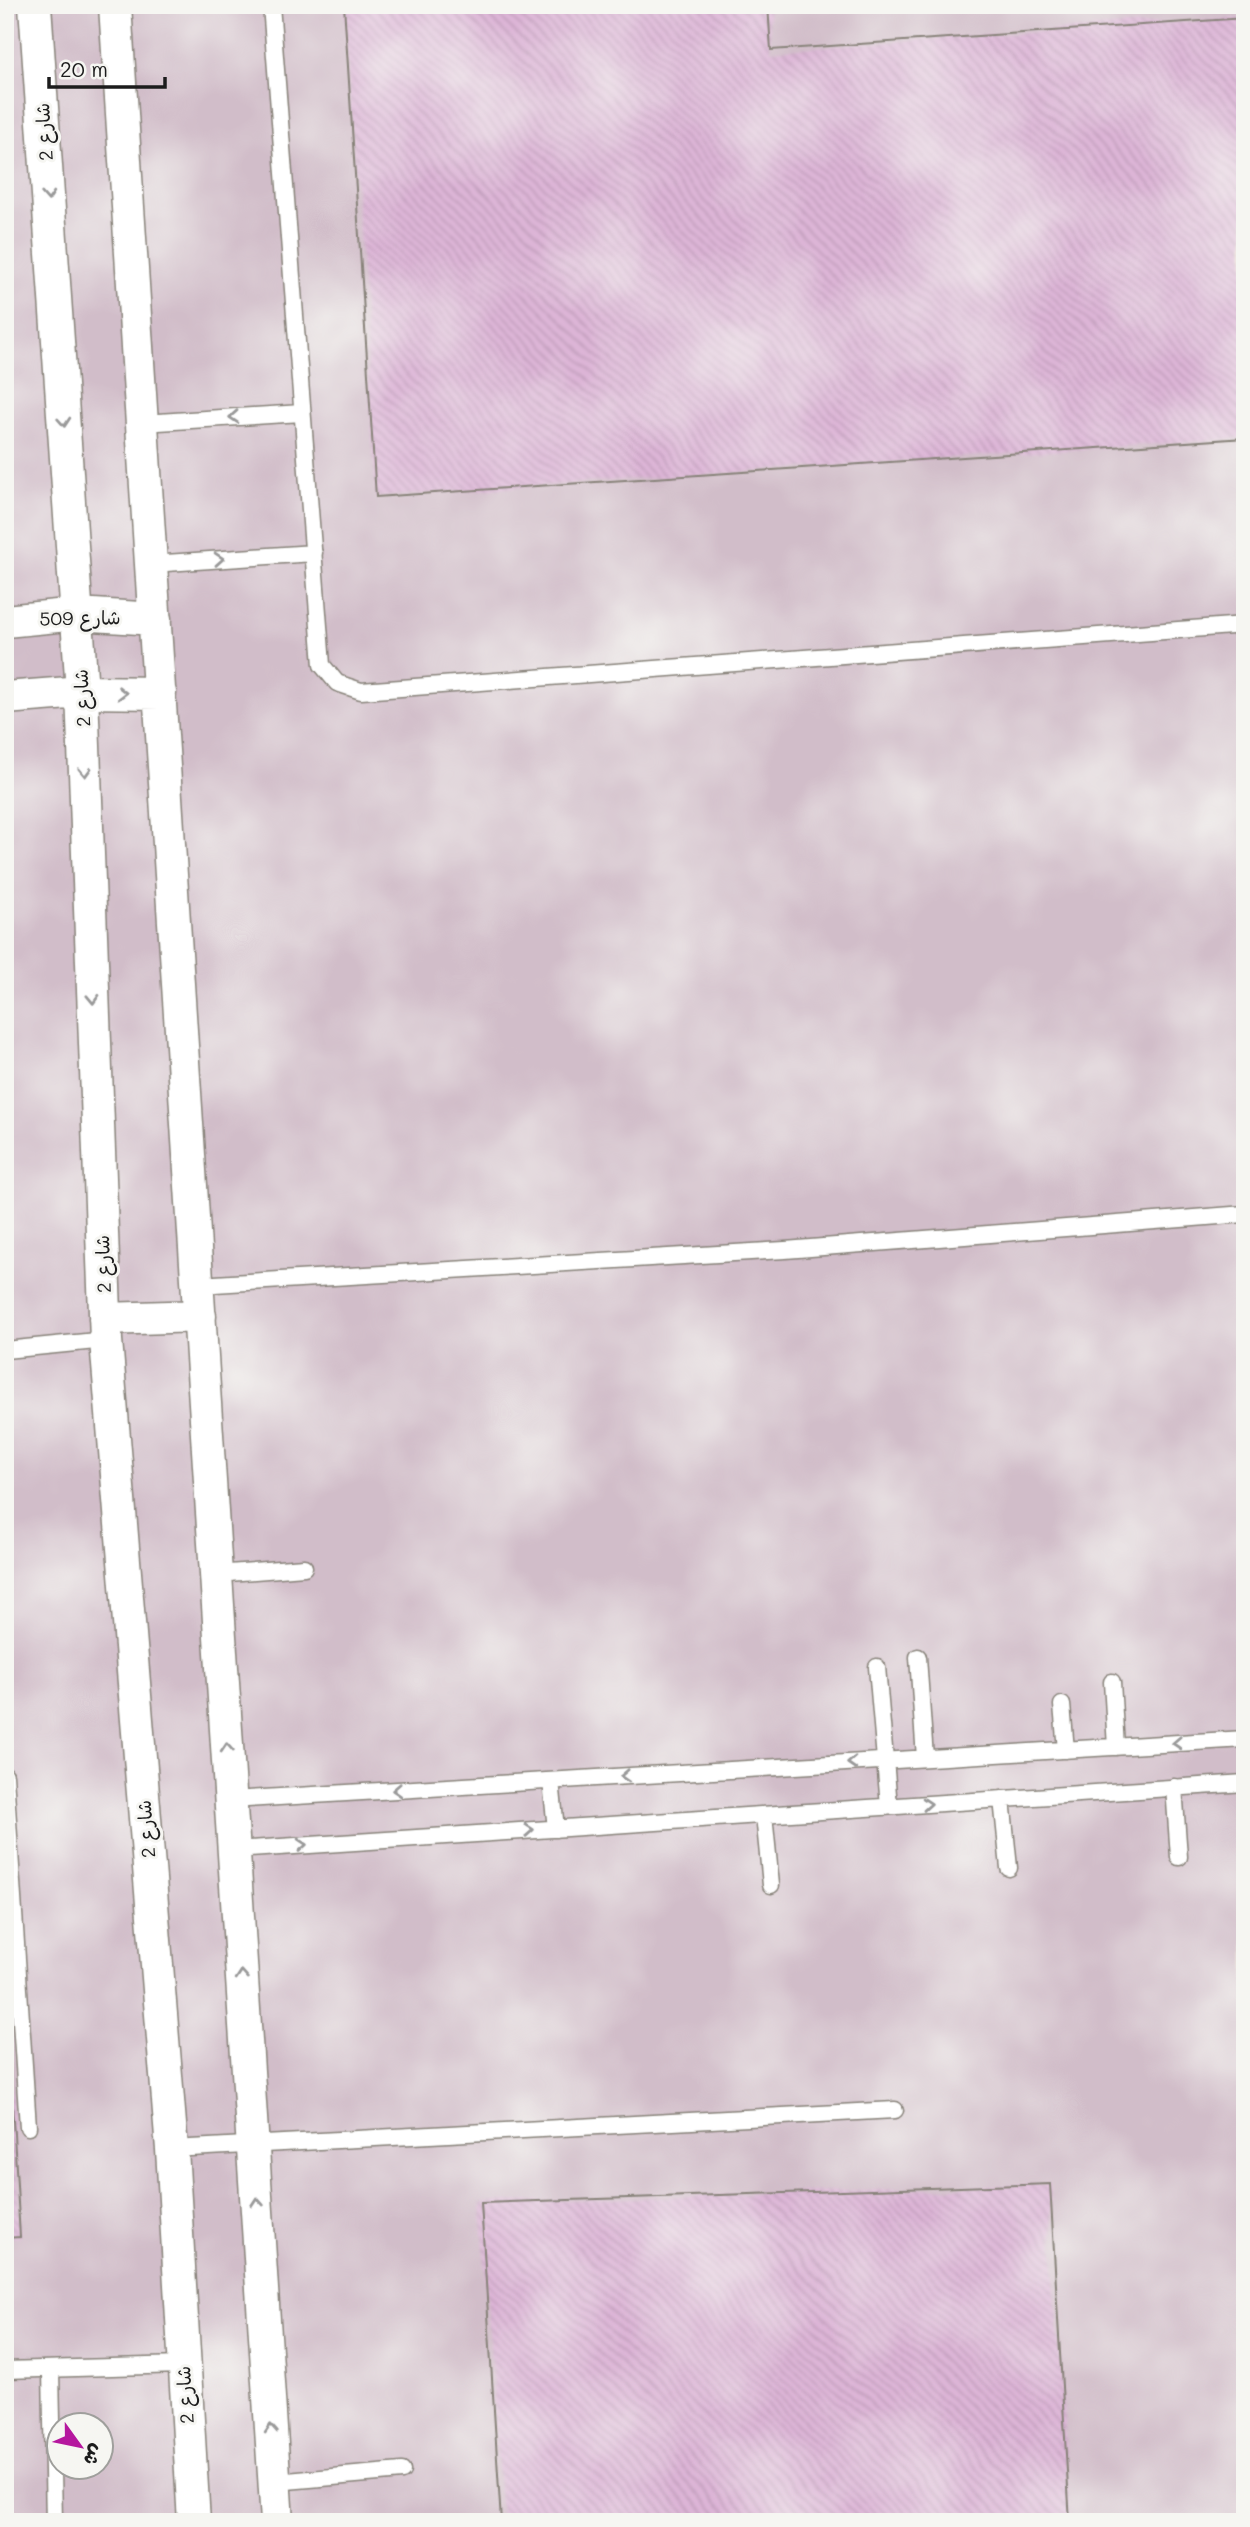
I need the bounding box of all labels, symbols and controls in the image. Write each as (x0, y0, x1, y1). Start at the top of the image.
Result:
scale bar (49, 46, 164, 90)
text: 20 m (60, 55, 108, 82)
street label: شارع 2 (29, 102, 60, 162)
one-way arrow (40, 190, 55, 201)
one-way arrow (229, 409, 240, 424)
one-way arrow (56, 417, 71, 428)
one-way arrow (214, 552, 225, 567)
street label: شارع 509 (39, 604, 121, 633)
street label: شارع 2 (68, 668, 97, 728)
one-way arrow (117, 685, 128, 700)
one-way arrow (78, 767, 93, 778)
one-way arrow (86, 994, 101, 1005)
street label: شارع 2 (89, 1235, 118, 1293)
one-way arrow (1171, 1736, 1182, 1751)
one-way arrow (220, 1742, 235, 1753)
one-way arrow (846, 1755, 857, 1770)
one-way arrow (619, 1769, 630, 1784)
one-way arrow (392, 1782, 403, 1797)
one-way arrow (922, 1797, 933, 1812)
street label: شارع 2 (131, 1799, 162, 1859)
one-way arrow (524, 1823, 535, 1838)
one-way arrow (297, 1838, 308, 1853)
one-way arrow (235, 1969, 250, 1980)
one-way arrow (249, 2196, 264, 2207)
street label: شارع 2 (170, 2365, 201, 2425)
north arrow (46, 2412, 116, 2482)
one-way arrow (264, 2423, 279, 2434)
text: ش (78, 2440, 111, 2471)

